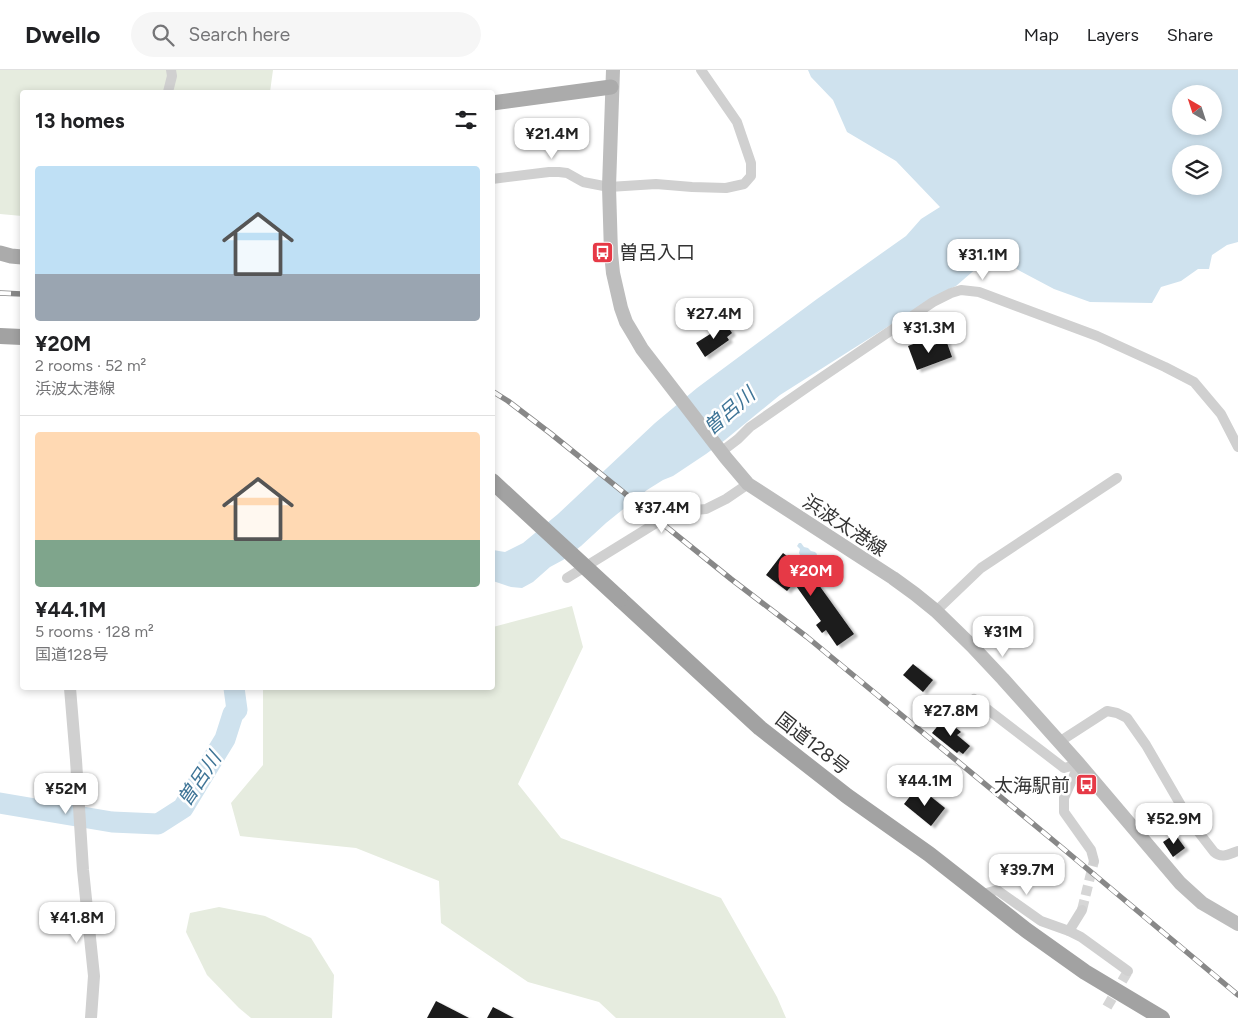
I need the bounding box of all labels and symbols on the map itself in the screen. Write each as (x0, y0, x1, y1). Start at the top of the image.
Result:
north arrow (1172, 85, 1222, 135)
pin: ¥21.4M (511, 118, 593, 160)
pin: ¥31.1M (942, 238, 1024, 281)
bus stop icon: 曽呂入口 (591, 240, 615, 264)
place label: 曽呂入口 (619, 241, 695, 264)
pin: ¥27.4M (673, 298, 755, 340)
pin: ¥31.3M (888, 312, 970, 354)
water label: 曽呂川 (698, 381, 761, 440)
street label: 浜波太港線 (799, 490, 891, 561)
pin: ¥37.4M (621, 492, 703, 534)
pin: ¥20M (781, 554, 841, 597)
pin: ¥31M (973, 616, 1033, 658)
pin: ¥27.8M (910, 694, 992, 737)
street label: 国道128号 (771, 708, 854, 779)
water label: 曽呂川 (172, 746, 227, 811)
pin: ¥44.1M (884, 764, 966, 807)
pin: ¥52M (36, 772, 96, 815)
bus stop icon: 太海駅前 (1074, 773, 1098, 797)
place label: 太海駅前 (994, 774, 1070, 797)
pin: ¥52.9M (1133, 802, 1215, 845)
pin: ¥39.7M (986, 854, 1068, 896)
pin: ¥41.8M (36, 902, 118, 944)

